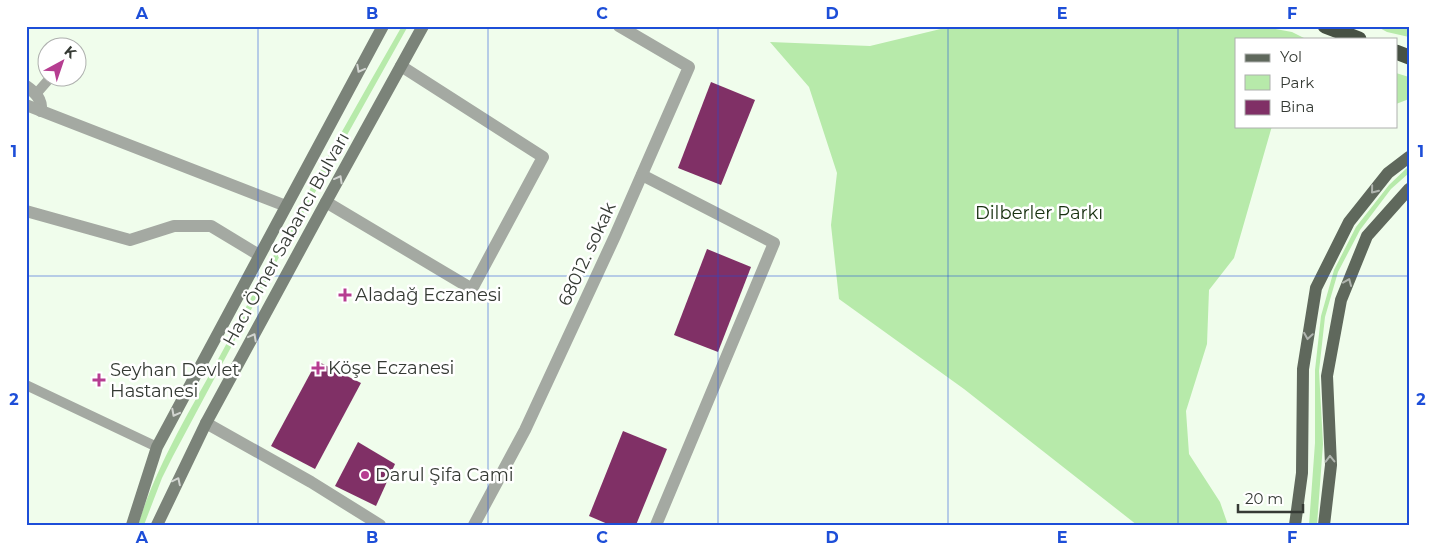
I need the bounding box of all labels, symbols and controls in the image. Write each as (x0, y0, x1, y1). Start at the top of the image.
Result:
text: A (135, 4, 149, 23)
text: B (366, 4, 378, 23)
text: C (596, 4, 608, 23)
text: D (825, 4, 839, 23)
text: E (1057, 4, 1067, 23)
text: F (1287, 4, 1297, 23)
north arrow (38, 38, 88, 88)
legend (1235, 38, 1398, 128)
text: K (61, 42, 81, 63)
text: Yol (1280, 47, 1302, 66)
one-way arrow (356, 64, 366, 73)
text: Park (1280, 73, 1314, 92)
text: Bina (1280, 97, 1314, 116)
street label: Hacı Ömer Sabancı Bulvarı (218, 128, 354, 350)
text: 1 (11, 142, 17, 161)
text: 1 (1418, 142, 1424, 161)
one-way arrow (333, 175, 343, 184)
one-way arrow (1370, 185, 1379, 194)
street label: 68012. sokak (553, 198, 621, 309)
park label: Dilberler Parkı (975, 202, 1103, 224)
one-way arrow (1342, 278, 1353, 287)
place label: Aladağ Eczanesi (355, 284, 502, 306)
marker: Aladağ Eczanesi (339, 289, 351, 301)
one-way arrow (1304, 331, 1314, 340)
one-way arrow (247, 333, 257, 342)
place label: Köşe Eczanesi (328, 357, 454, 379)
place label: Seyhan Devlet Hastanesi (110, 359, 240, 402)
marker: Köşe Eczanesi (312, 362, 324, 374)
marker: Seyhan Devlet Hastanesi (92, 373, 106, 387)
text: 2 (9, 390, 19, 409)
text: 2 (1416, 390, 1426, 409)
one-way arrow (171, 408, 181, 417)
one-way arrow (1325, 455, 1335, 462)
place label: Darul Şifa Cami (375, 464, 514, 486)
marker: Darul Şifa Cami (359, 469, 371, 481)
one-way arrow (171, 477, 181, 486)
scale bar (1238, 481, 1302, 513)
text: 20 m (1245, 489, 1283, 508)
text: A (135, 528, 149, 547)
text: B (366, 528, 378, 547)
text: C (596, 528, 608, 547)
text: D (825, 528, 839, 547)
text: E (1057, 528, 1067, 547)
text: F (1287, 528, 1297, 547)

